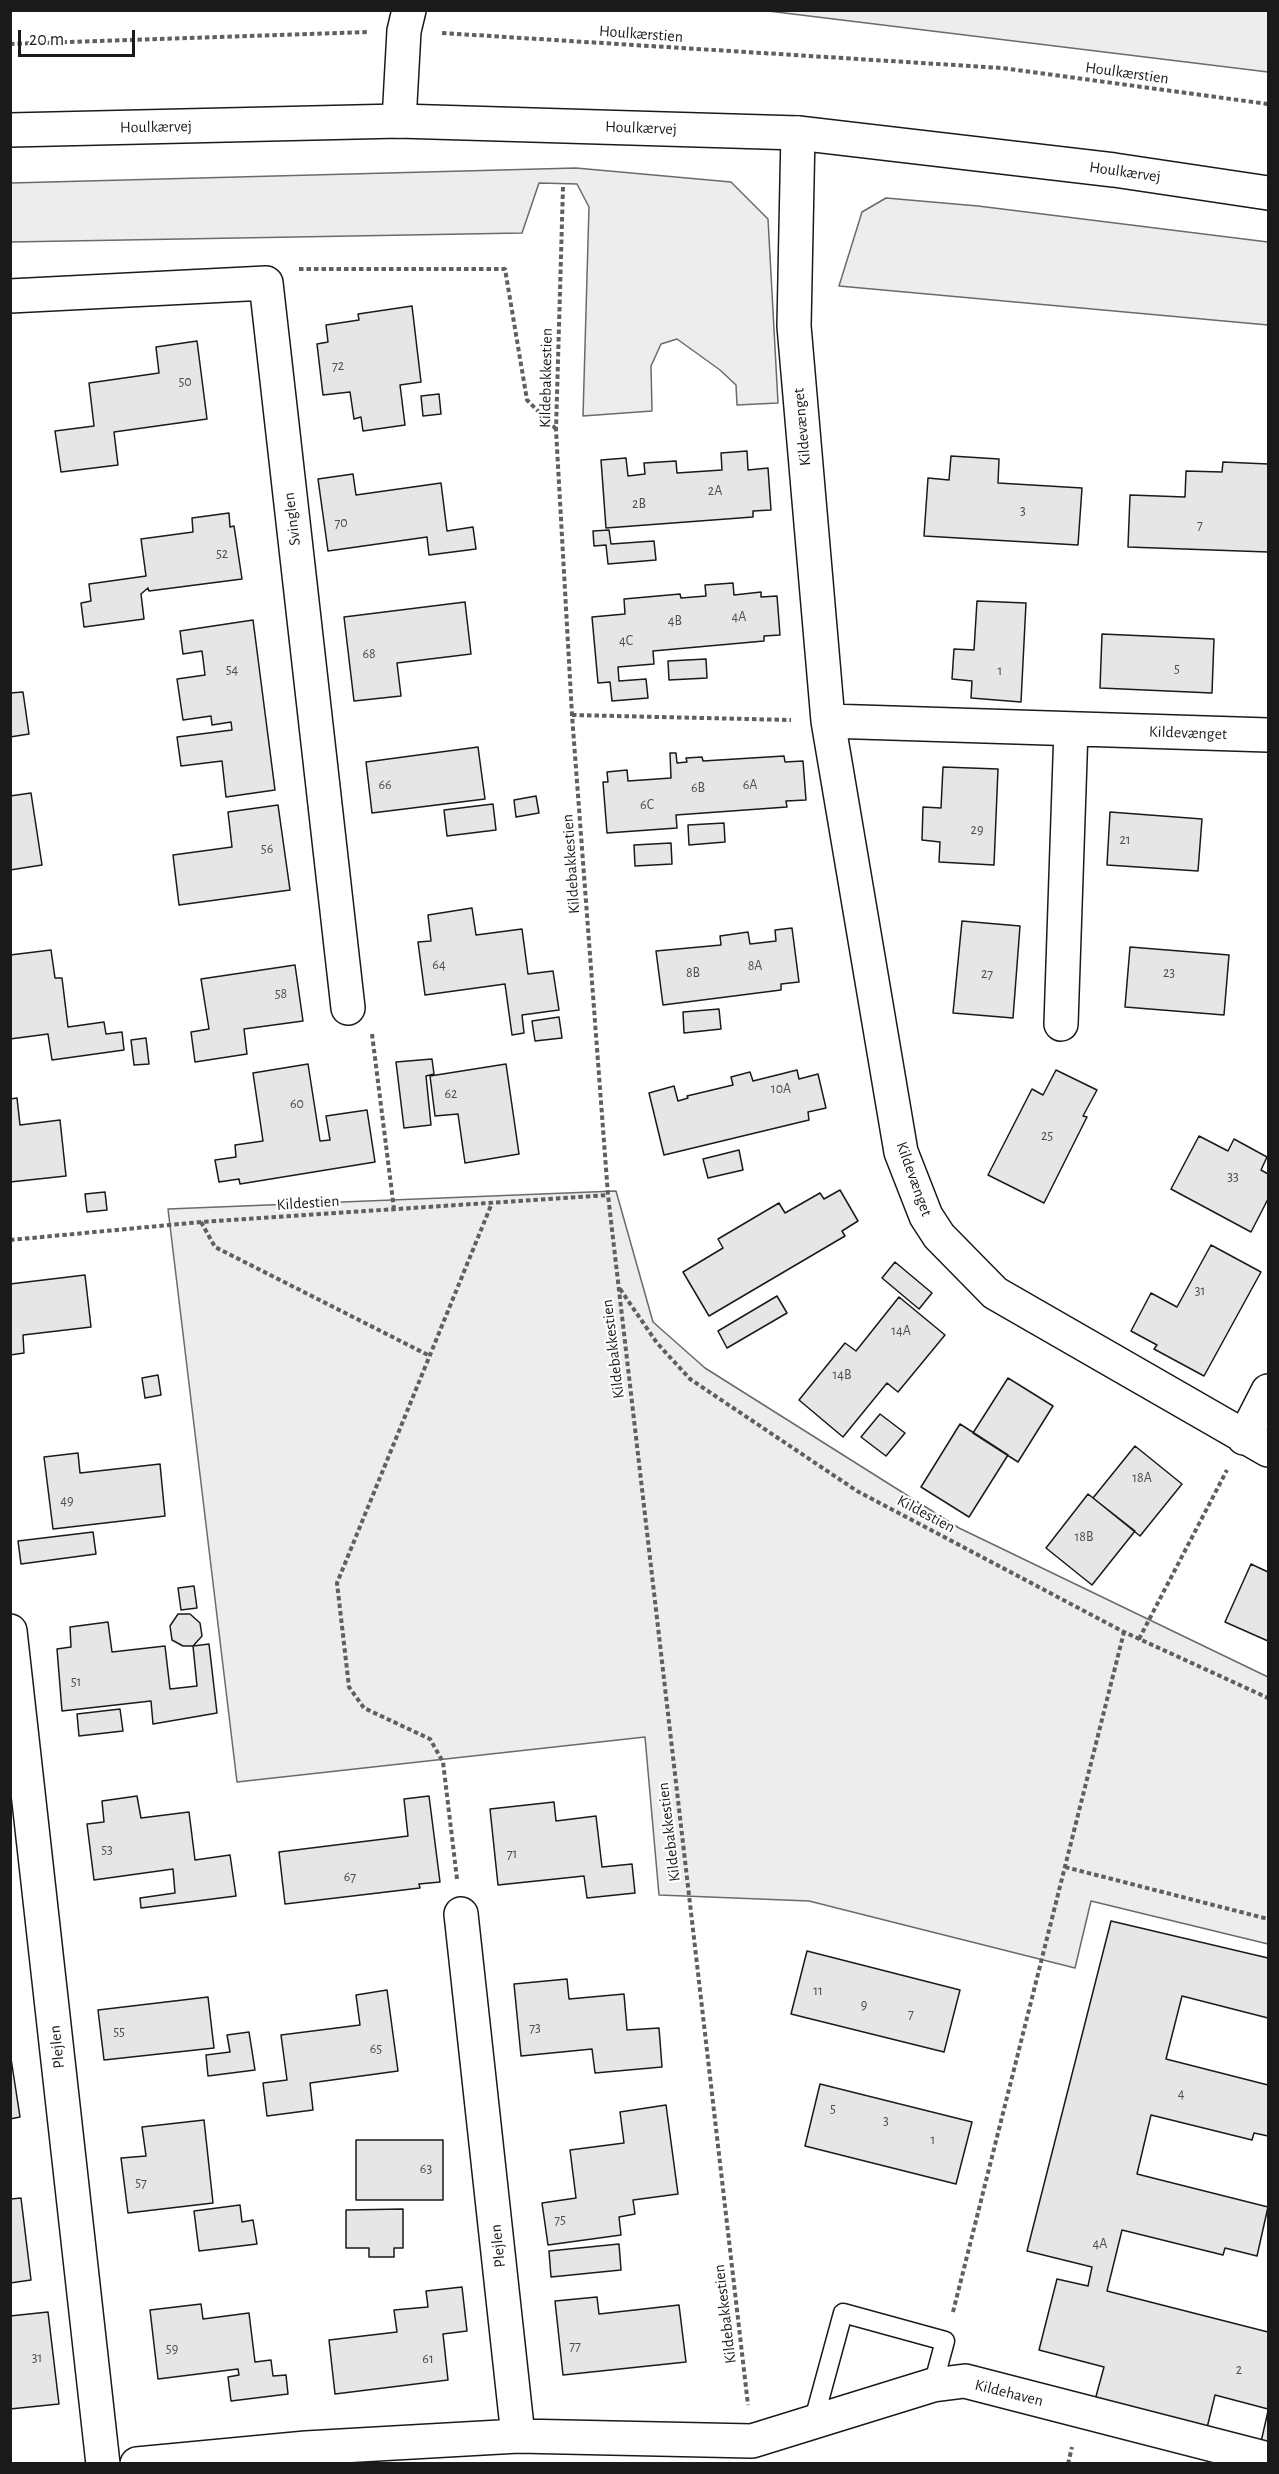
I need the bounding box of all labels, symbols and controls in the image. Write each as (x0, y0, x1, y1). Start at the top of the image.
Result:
scale bar (21, 18, 138, 56)
street label: Houlkærstien (598, 21, 684, 47)
text: 20 m (29, 31, 64, 49)
street label: Houlkærstien (1084, 58, 1170, 88)
street label: Houlkærvej (120, 117, 192, 137)
street label: Houlkærvej (605, 117, 677, 139)
street label: Houlkærvej (1088, 157, 1162, 187)
street label: Kildebakkestien (536, 328, 556, 428)
house number: 72 (332, 358, 344, 374)
house number: 50 (178, 374, 192, 390)
street label: Kildevænget (789, 387, 815, 467)
house number: 2A (708, 483, 722, 499)
street label: Svinglen (279, 491, 305, 547)
house number: 2B (632, 496, 646, 512)
house number: 3 (1020, 503, 1026, 519)
house number: 70 (334, 515, 348, 531)
house number: 7 (1197, 517, 1203, 533)
house number: 52 (216, 546, 228, 562)
house number: 4A (732, 609, 746, 625)
house number: 4B (668, 613, 682, 629)
house number: 4C (619, 633, 633, 649)
house number: 68 (362, 646, 376, 662)
house number: 5 (1174, 661, 1180, 677)
house number: 54 (226, 662, 238, 678)
house number: 1 (998, 663, 1002, 679)
street label: Kildevænget (1149, 722, 1227, 744)
house number: 66 (378, 777, 392, 793)
house number: 6A (743, 777, 757, 793)
house number: 6B (691, 780, 705, 796)
house number: 6C (640, 797, 654, 813)
street label: Kildebakkestien (558, 813, 584, 915)
house number: 29 (971, 822, 983, 838)
house number: 21 (1119, 832, 1131, 848)
house number: 56 (261, 841, 273, 857)
house number: 64 (432, 957, 446, 973)
house number: 8A (748, 958, 762, 974)
house number: 8B (686, 965, 700, 981)
house number: 23 (1163, 965, 1175, 981)
house number: 27 (981, 966, 993, 982)
house number: 58 (275, 986, 287, 1002)
house number: 10A (771, 1081, 791, 1097)
house number: 62 (445, 1086, 457, 1102)
house number: 60 (290, 1096, 304, 1112)
house number: 25 (1041, 1128, 1053, 1144)
street label: Kildevænget (892, 1139, 936, 1219)
house number: 33 (1227, 1169, 1239, 1185)
street label: Kildestien (276, 1191, 340, 1215)
house number: 31 (1195, 1283, 1205, 1299)
street label: Kildebakkestien (597, 1298, 629, 1400)
house number: 14A (891, 1323, 911, 1339)
house number: 14B (832, 1367, 852, 1383)
house number: 18A (1132, 1470, 1152, 1486)
street label: Kildestien (894, 1491, 958, 1537)
house number: 49 (60, 1493, 74, 1509)
house number: 18B (1075, 1529, 1093, 1545)
house number: 51 (71, 1674, 81, 1690)
street label: Kildebakkestien (653, 1781, 685, 1883)
house number: 53 (101, 1842, 113, 1858)
house number: 71 (507, 1846, 517, 1862)
house number: 67 (344, 1869, 356, 1885)
house number: 11 (813, 1983, 823, 1999)
house number: 9 (861, 1997, 867, 2013)
house number: 7 (908, 2006, 914, 2022)
house number: 73 (529, 2020, 541, 2036)
street label: Plejlen (45, 2024, 69, 2070)
house number: 55 (113, 2024, 125, 2040)
house number: 65 (370, 2041, 382, 2057)
house number: 4 (1178, 2086, 1184, 2102)
house number: 5 (830, 2101, 836, 2117)
house number: 3 (883, 2113, 889, 2129)
house number: 1 (931, 2132, 935, 2148)
house number: 63 (420, 2161, 432, 2177)
house number: 57 (135, 2175, 147, 2191)
house number: 75 (554, 2212, 566, 2228)
street label: Plejlen (486, 2223, 510, 2269)
house number: 4A (1093, 2236, 1107, 2252)
street label: Kildebakkestien (709, 2263, 741, 2365)
house number: 77 (569, 2338, 581, 2354)
house number: 59 (166, 2341, 178, 2357)
house number: 31 (32, 2350, 42, 2366)
house number: 61 (422, 2351, 434, 2367)
house number: 2 (1236, 2362, 1242, 2378)
street label: Kildehaven (973, 2375, 1045, 2411)

